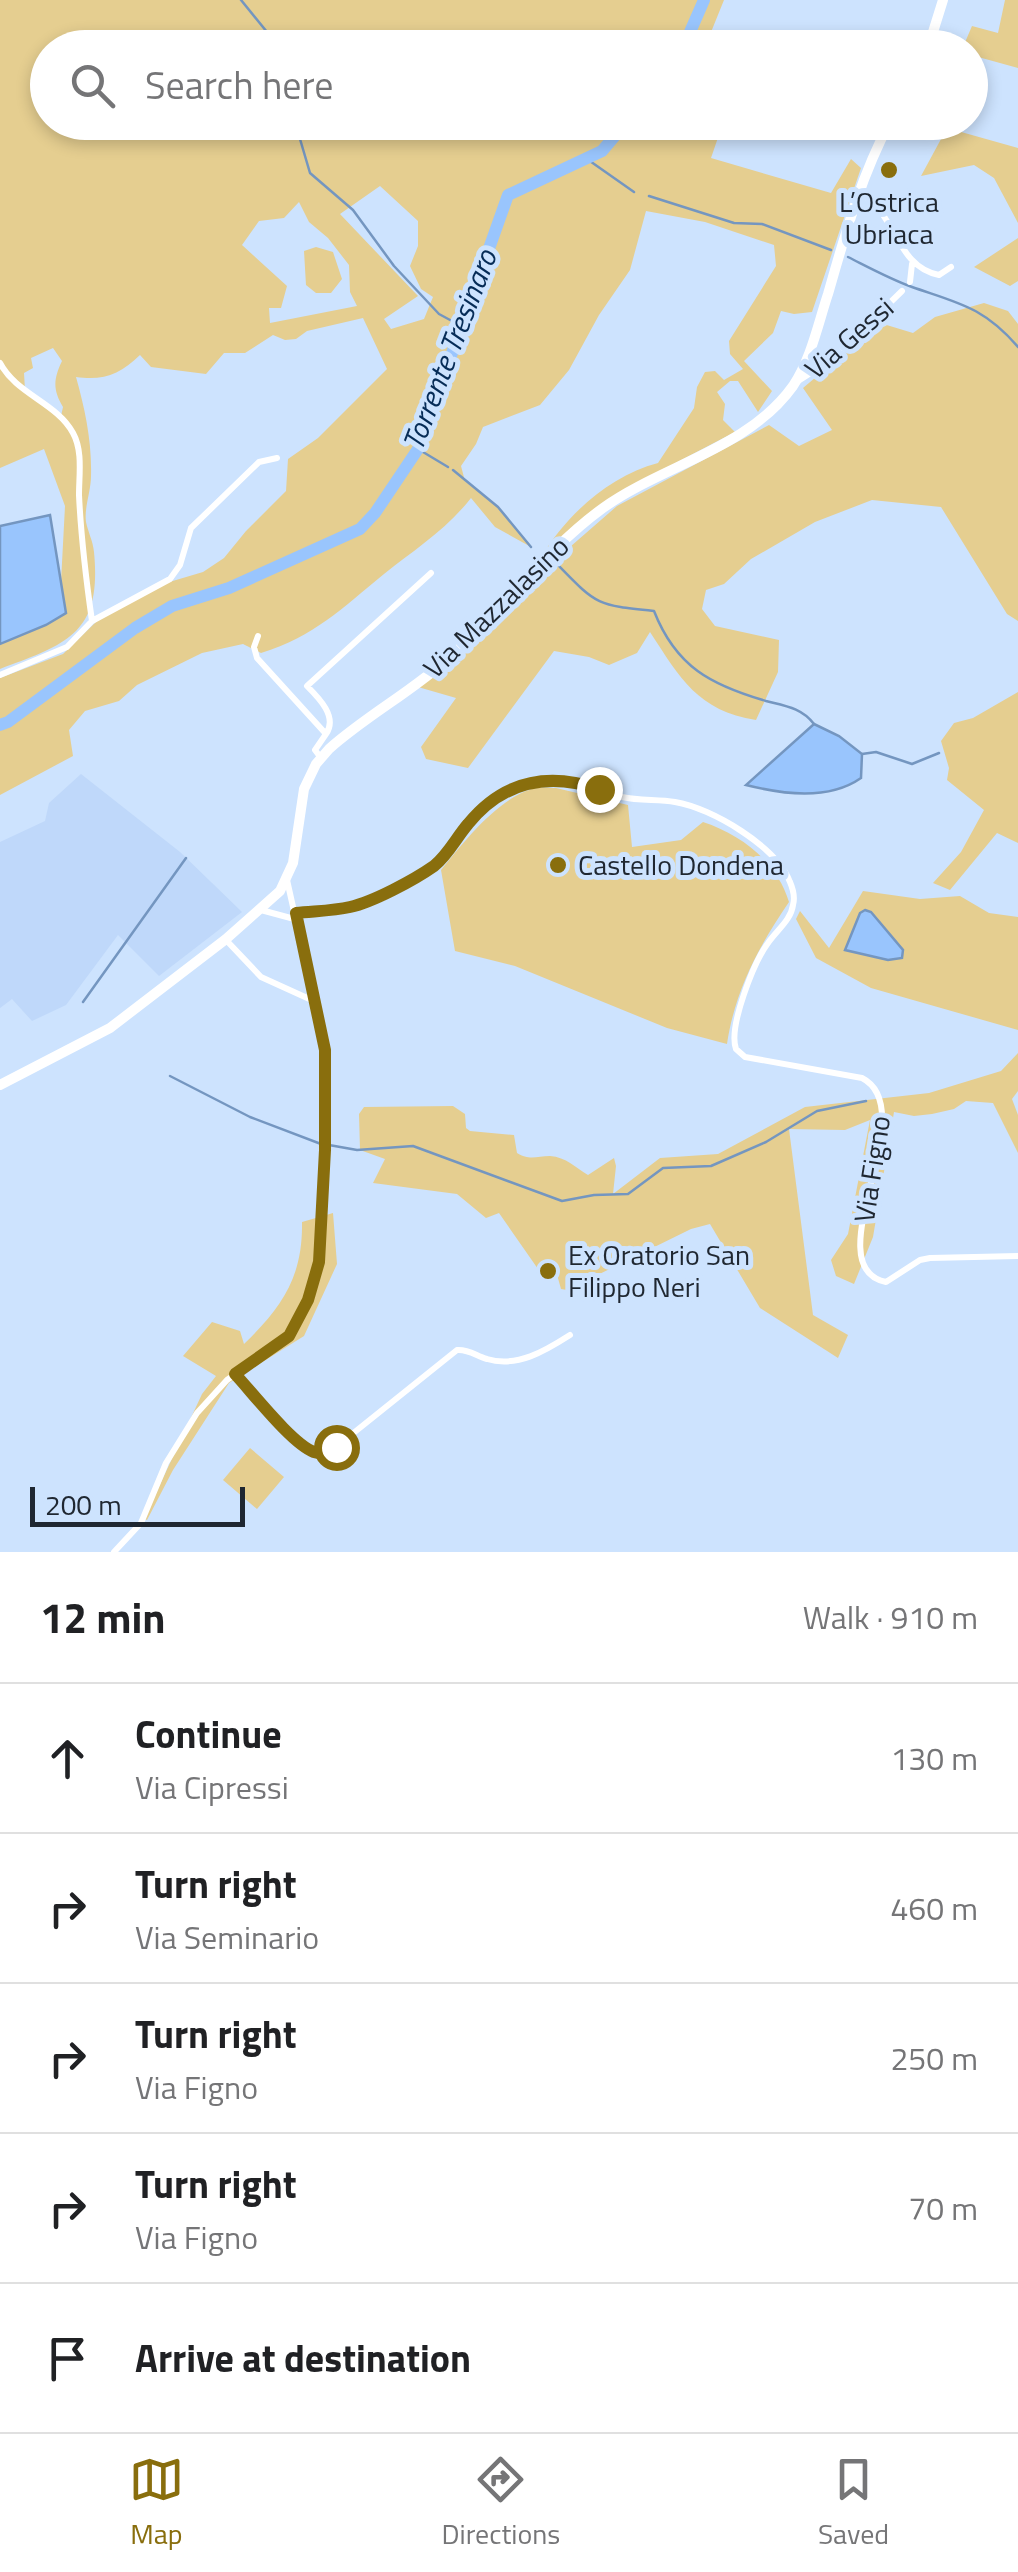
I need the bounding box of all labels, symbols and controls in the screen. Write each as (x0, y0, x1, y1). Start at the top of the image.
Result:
search box (30, 30, 988, 140)
text: Search here (145, 56, 333, 114)
icon: search (65, 58, 120, 113)
marker: L’Ostrica Ubriaca (878, 159, 900, 181)
place label: L’Ostrica Ubriaca (839, 180, 939, 255)
water label: Torrente Tresinaro (390, 242, 509, 457)
street label: Via Gessi (794, 287, 903, 389)
street label: Via Mazzalasino (413, 525, 579, 688)
route end (577, 767, 623, 813)
place label: Castello Dondena (578, 843, 784, 886)
marker: Castello Dondena (547, 854, 569, 876)
street label: Via Figno (842, 1112, 901, 1225)
place label: Ex Oratorio San Filippo Neri (568, 1233, 750, 1308)
marker: Ex Oratorio San Filippo Neri (537, 1260, 559, 1282)
route start (314, 1425, 360, 1471)
scale bar (30, 1482, 245, 1526)
text: 200 m (45, 1483, 122, 1526)
text: 12 min (40, 1585, 166, 1649)
text: Walk · 910 m (803, 1593, 978, 1641)
text: Continue (135, 1705, 282, 1763)
icon: ahead (40, 1731, 95, 1786)
text: 130 m (890, 1734, 978, 1782)
text: Via Cipressi (135, 1763, 289, 1811)
text: Turn right (135, 1855, 297, 1913)
icon: right (40, 1881, 95, 1936)
text: 460 m (890, 1884, 978, 1932)
text: Via Seminario (135, 1913, 319, 1961)
text: Turn right (135, 2005, 297, 2063)
icon: right (40, 2031, 95, 2086)
text: 250 m (890, 2034, 978, 2082)
text: Via Figno (135, 2063, 258, 2111)
text: Turn right (135, 2155, 297, 2213)
icon: right (40, 2181, 95, 2236)
text: 70 m (908, 2184, 978, 2232)
text: Via Figno (135, 2213, 258, 2261)
text: Arrive at destination (135, 2329, 471, 2387)
icon: arrive (40, 2331, 95, 2386)
tab: Map (129, 2452, 184, 2555)
tab: Directions (442, 2452, 560, 2555)
tab: Saved (818, 2452, 889, 2555)

